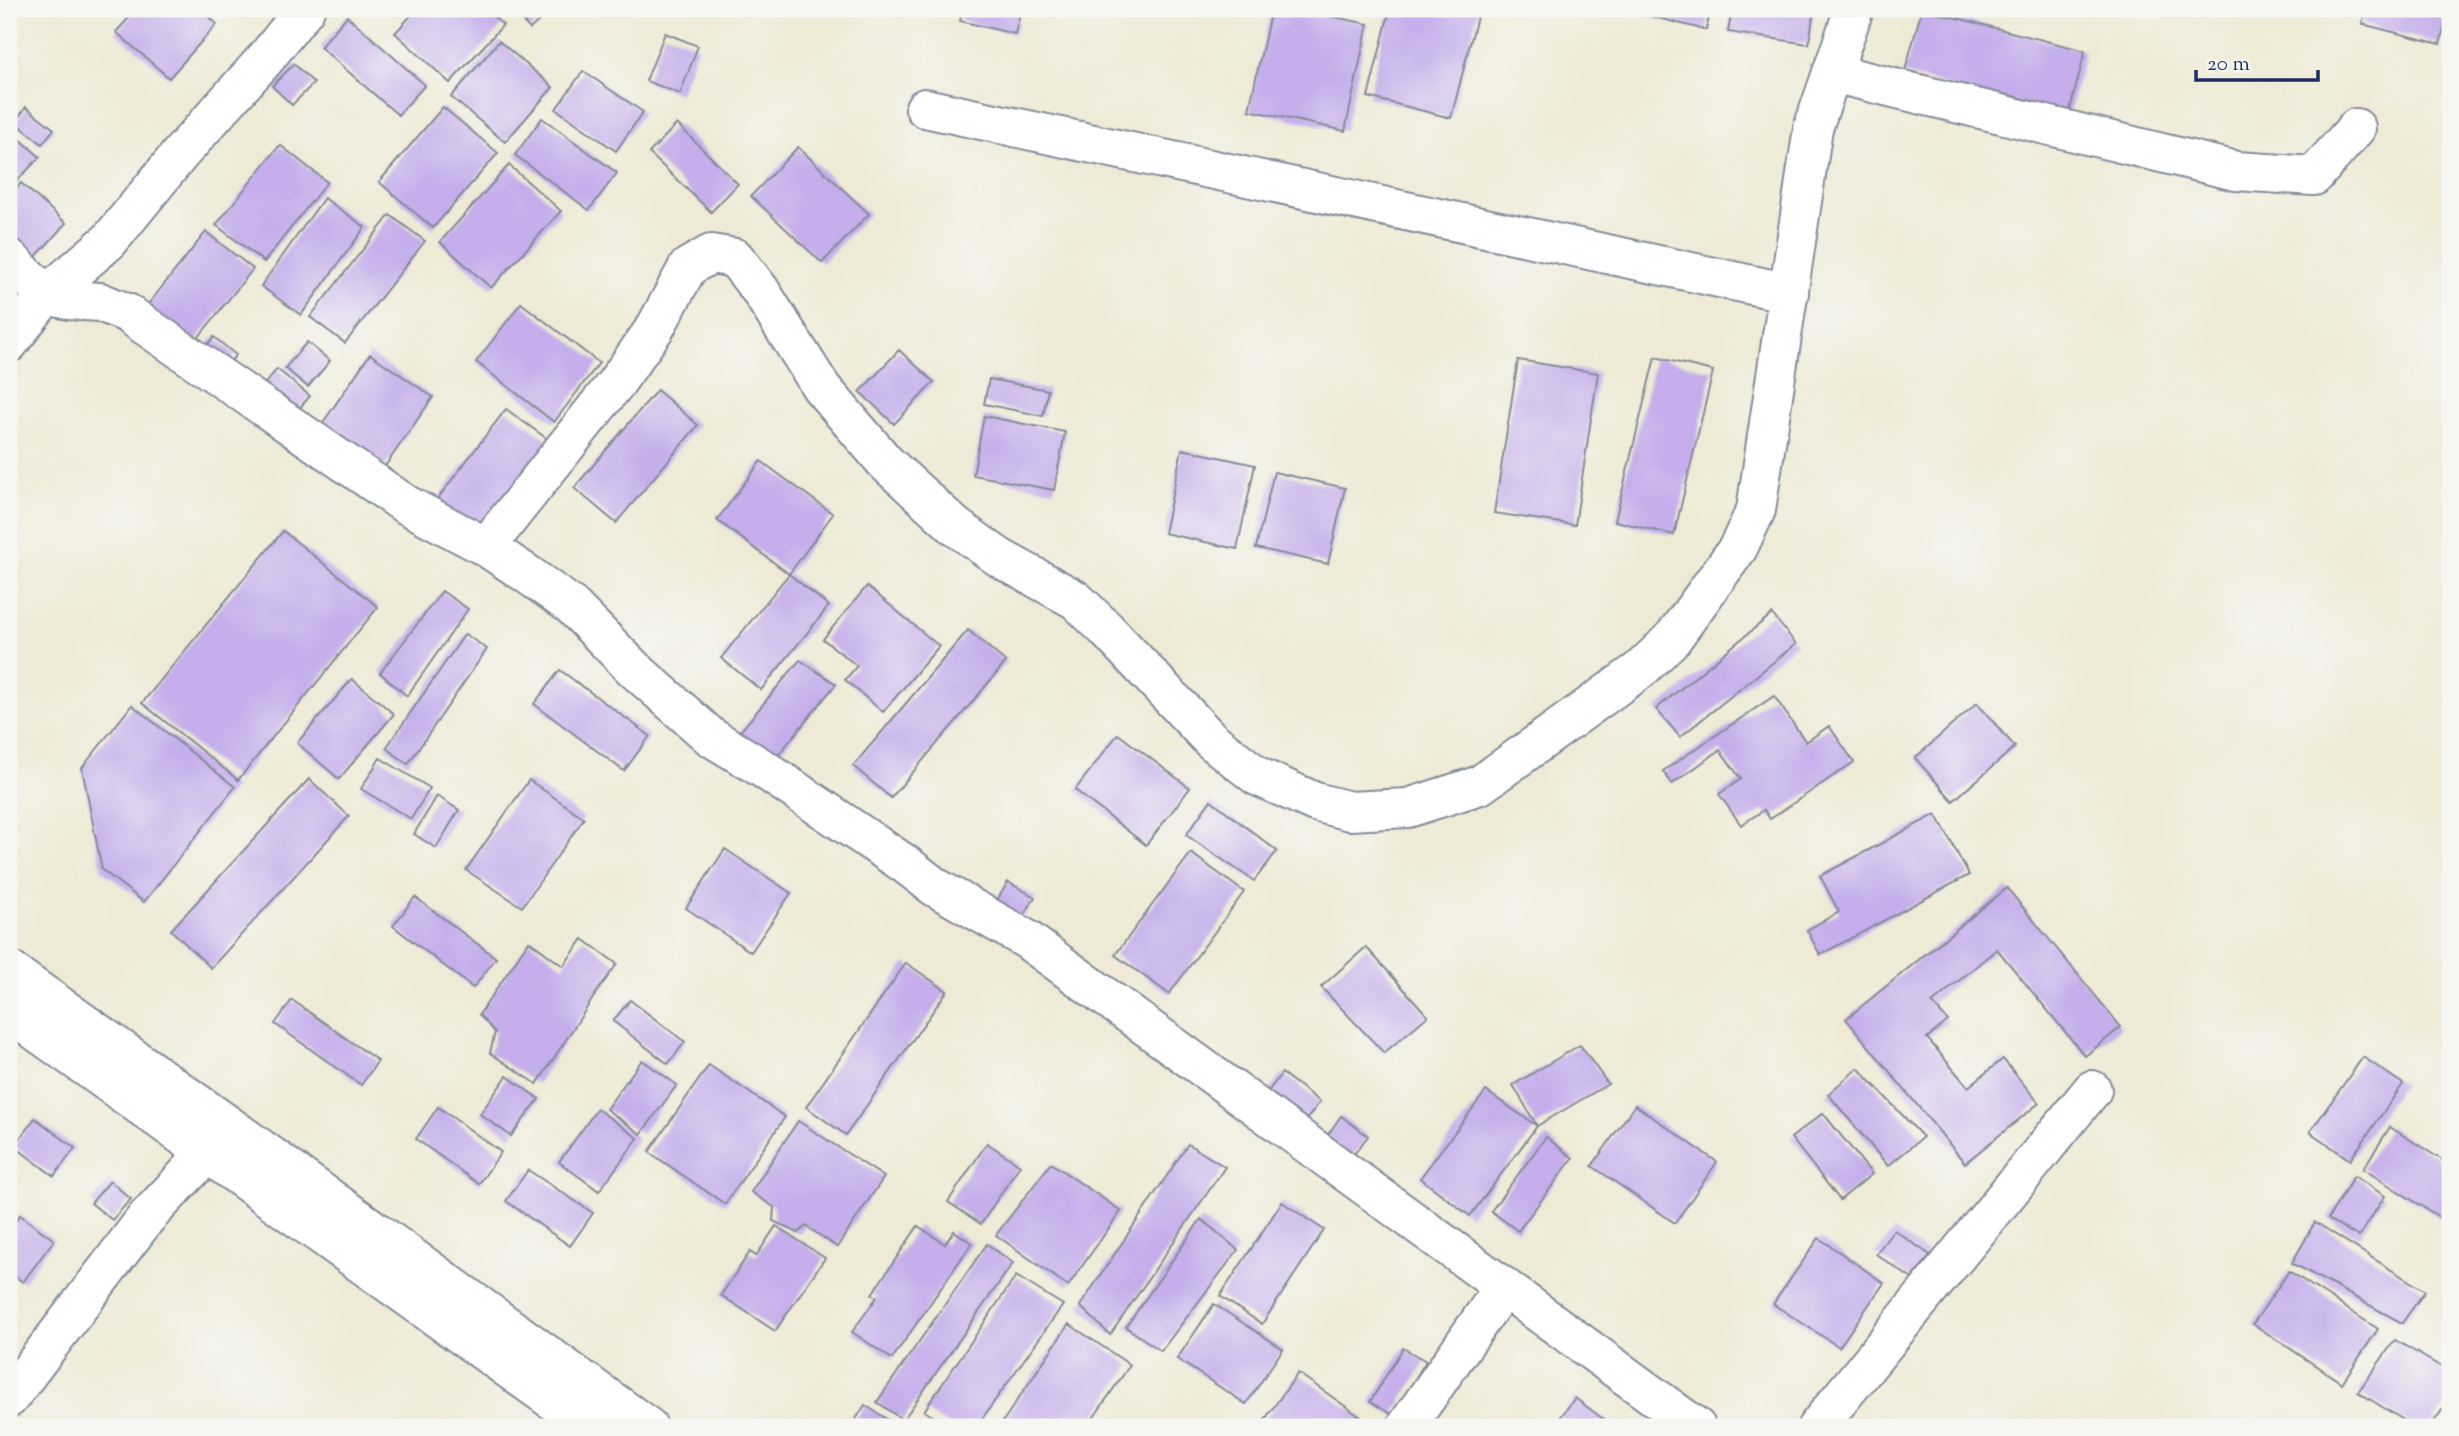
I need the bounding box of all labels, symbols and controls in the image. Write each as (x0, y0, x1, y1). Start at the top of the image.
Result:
scale bar (2196, 38, 2319, 82)
text: 20 m (2207, 50, 2250, 80)

